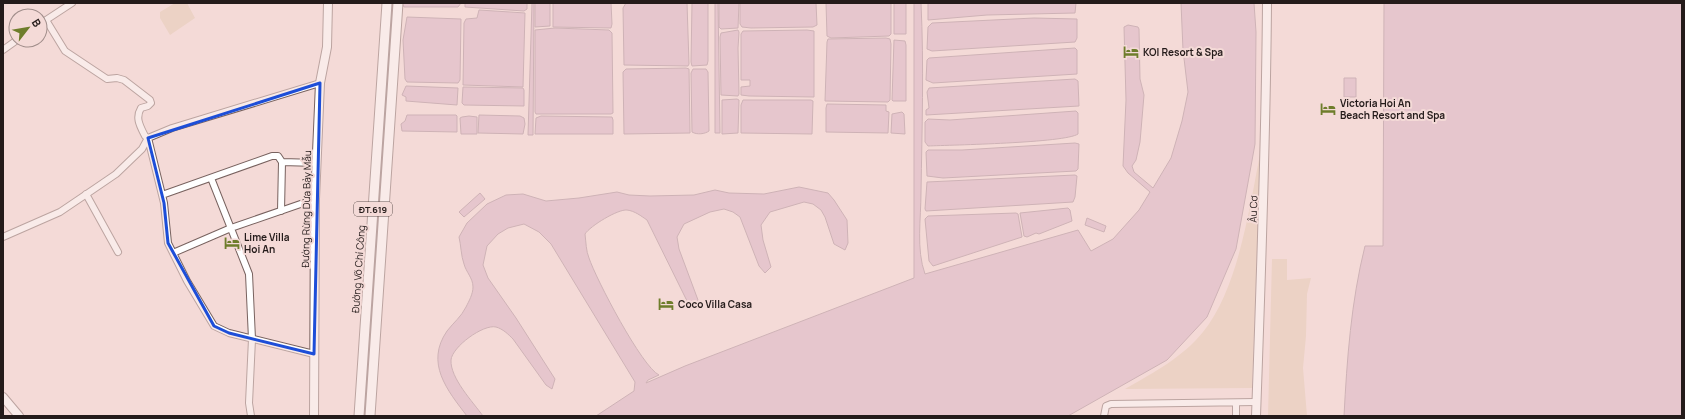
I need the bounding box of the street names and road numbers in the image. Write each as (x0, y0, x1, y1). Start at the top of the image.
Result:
street label: Đường Rừng Dừa Bảy Mẫu (298, 150, 314, 268)
street label: Âu Cơ (1246, 195, 1260, 223)
road number: ĐT.619 (354, 202, 392, 216)
street label: Đường Võ Chí Công (348, 224, 368, 314)

